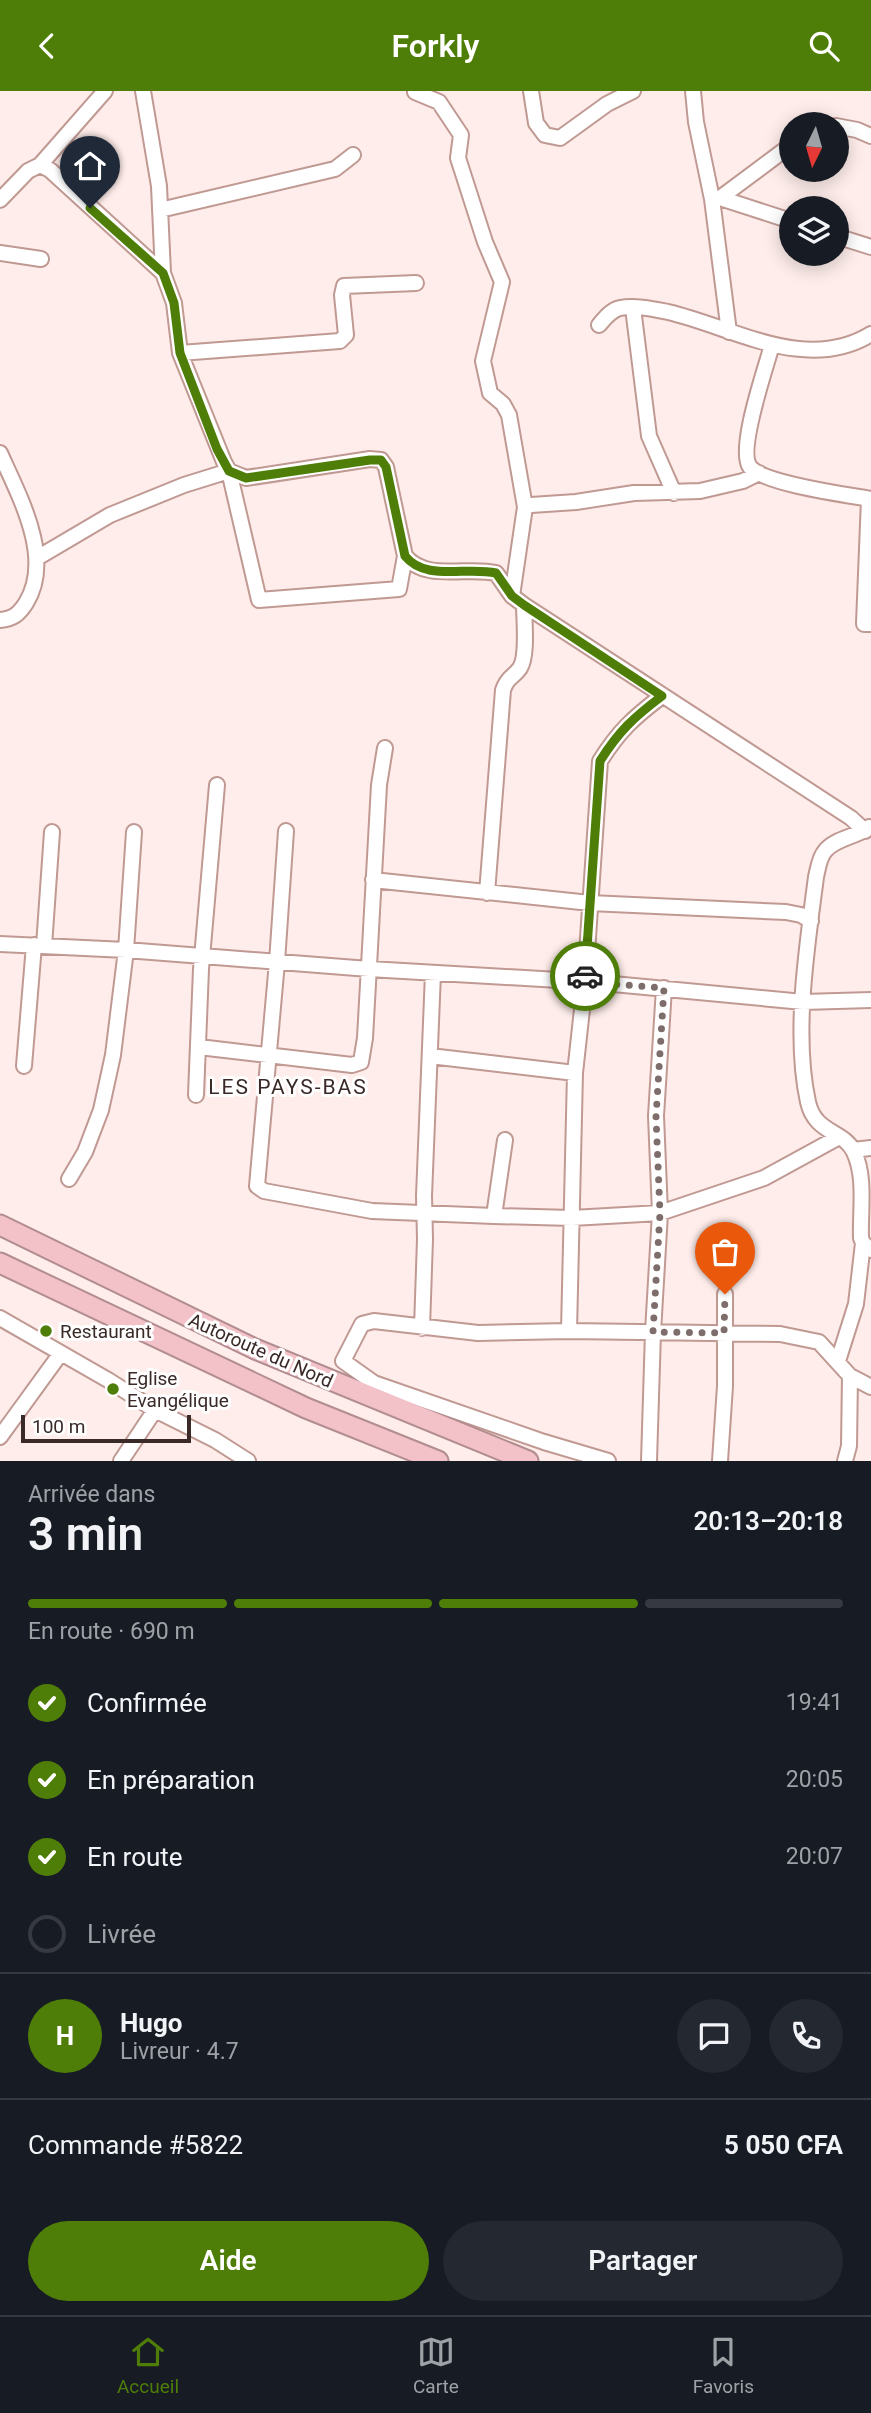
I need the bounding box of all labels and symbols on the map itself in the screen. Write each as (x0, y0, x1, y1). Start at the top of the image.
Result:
north arrow (779, 112, 849, 182)
pin (60, 136, 120, 208)
courier (550, 941, 620, 1011)
district label: LES PAYS-BAS (208, 1075, 368, 1099)
pin (695, 1222, 755, 1294)
street label: Autoroute du Nord (185, 1308, 336, 1393)
place label: Restaurant (60, 1320, 152, 1343)
marker: Restaurant (38, 1323, 54, 1339)
place label: Eglise Evangélique (127, 1367, 229, 1412)
marker: Eglise Evangélique (105, 1381, 121, 1397)
scale bar (21, 1412, 191, 1444)

